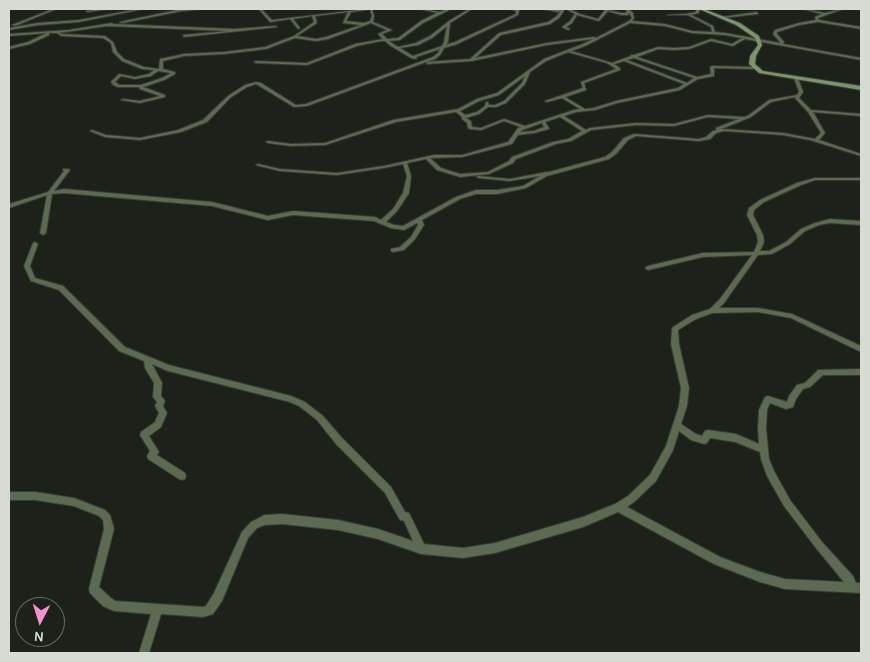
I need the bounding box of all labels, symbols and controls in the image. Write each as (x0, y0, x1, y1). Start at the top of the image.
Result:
north arrow (15, 597, 65, 647)
text: N (33, 628, 44, 645)

